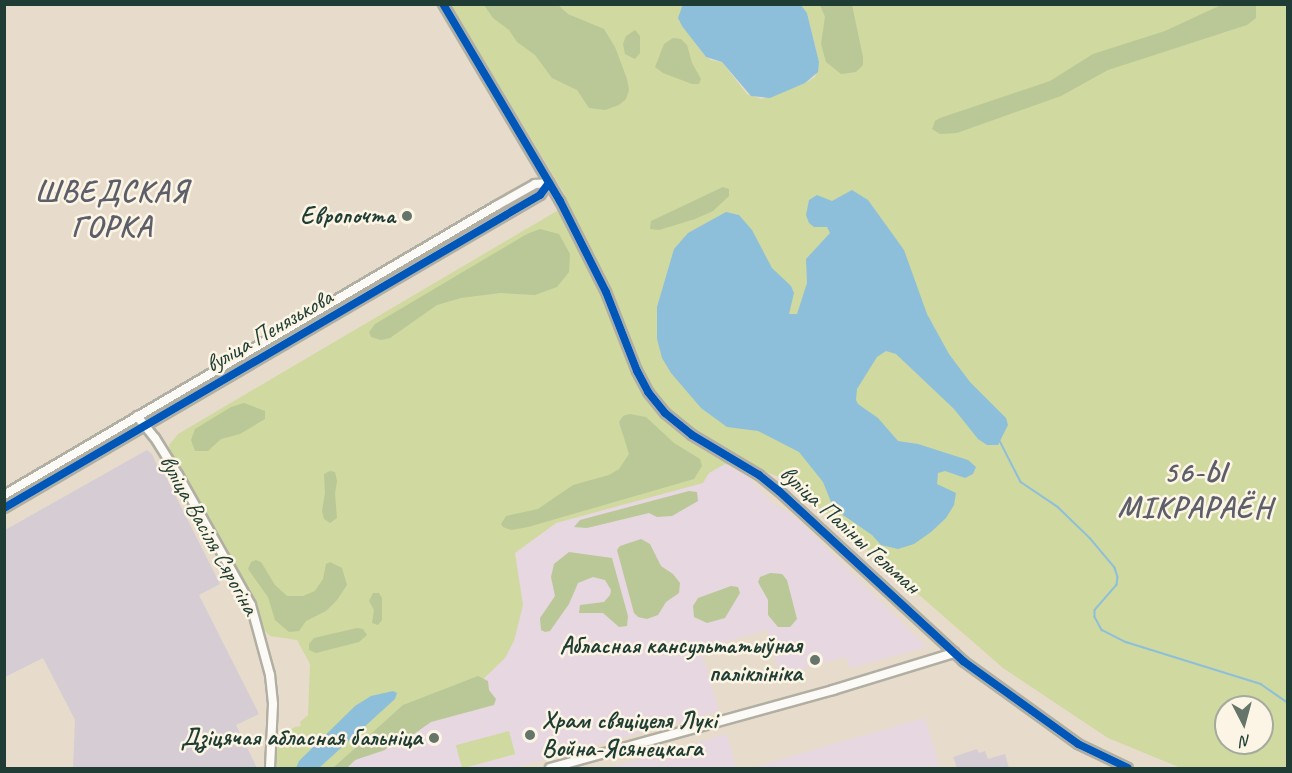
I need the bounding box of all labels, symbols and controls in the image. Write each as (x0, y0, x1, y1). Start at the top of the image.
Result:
district label: ШВЕДСКАЯ ГОРКА (31, 173, 193, 243)
place label: Европочта (300, 202, 395, 230)
marker: Европочта (400, 209, 414, 223)
street label: вуліца Пенязькова (200, 283, 338, 379)
street label: вуліца Васіля Сярогіна (152, 449, 266, 621)
district label: 56-Ы МІКРАРАЁН (1115, 454, 1275, 524)
street label: вуліца Паліны Гельман (773, 458, 927, 602)
place label: Абласная кансультатыўная паліклініка (560, 632, 802, 688)
marker: Абласная кансультатыўная паліклініка (806, 651, 824, 669)
north arrow (1214, 695, 1274, 755)
place label: Храм свяціцеля Лукі Война-Ясянецкага (542, 707, 715, 763)
place label: Дзіцячая абласная бальніца (180, 724, 422, 752)
marker: Храм свяціцеля Лукі Война-Ясянецкага (523, 728, 537, 742)
text: N (1240, 730, 1252, 751)
marker: Дзіцячая абласная бальніца (427, 731, 441, 745)

